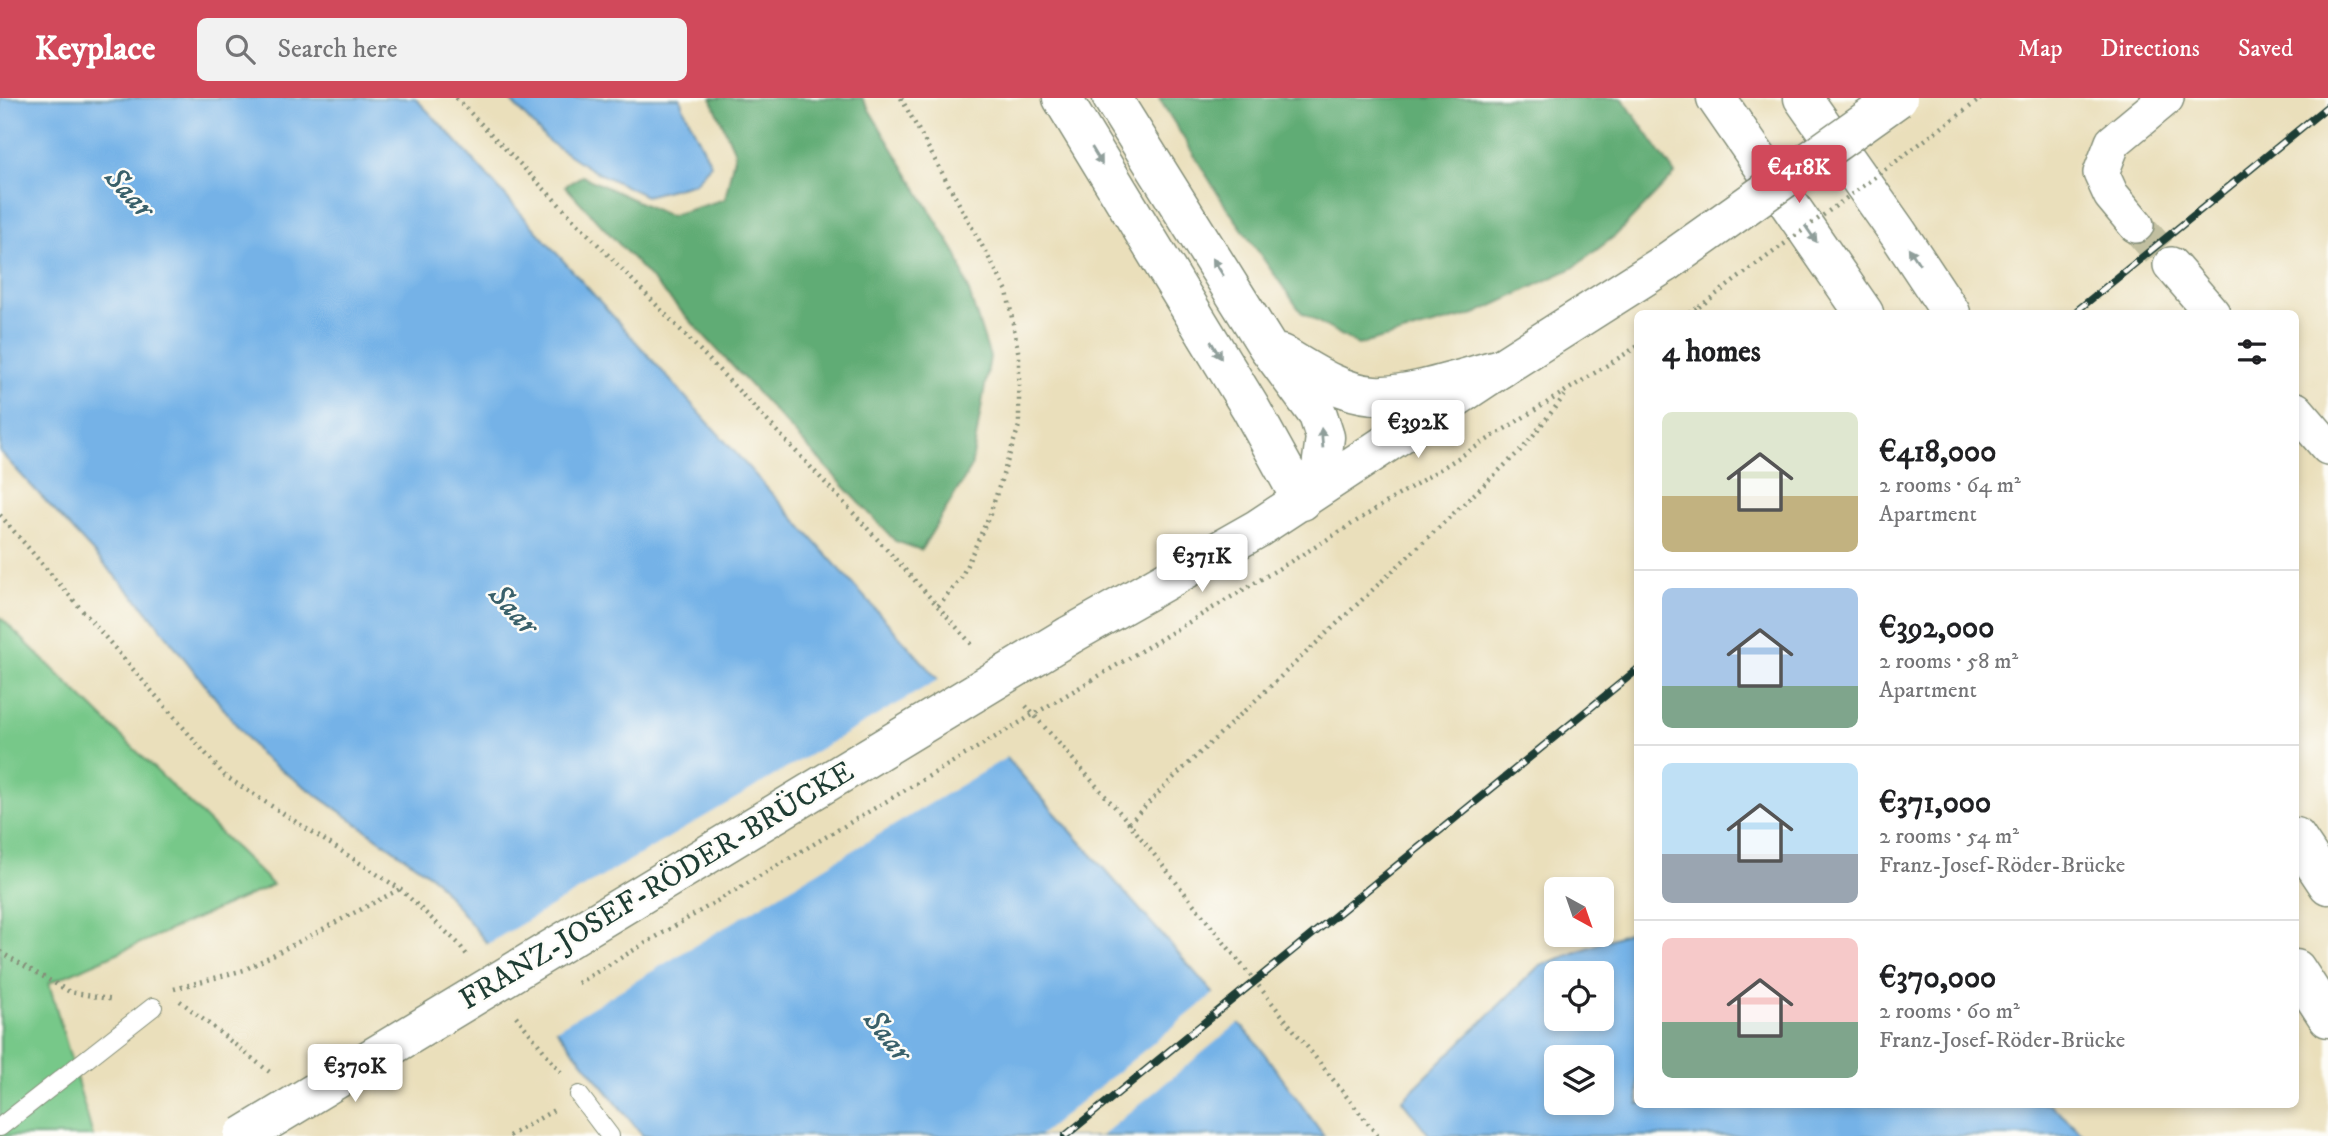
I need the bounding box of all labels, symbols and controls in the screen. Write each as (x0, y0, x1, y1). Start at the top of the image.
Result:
search box (197, 18, 687, 81)
text: Keyplace (35, 29, 155, 70)
icon: search (221, 30, 259, 68)
text: Search here (277, 33, 398, 66)
text: Map (2018, 34, 2063, 64)
text: Directions (2101, 34, 2200, 64)
text: Saved (2238, 34, 2293, 64)
pin: €418K (1750, 146, 1848, 205)
one-way arrow (1091, 147, 1104, 166)
text: €418K (1768, 153, 1830, 182)
water label: Saar (94, 158, 165, 229)
one-way arrow (1804, 225, 1817, 244)
one-way arrow (1907, 246, 1920, 266)
one-way arrow (1212, 258, 1225, 277)
icon: filters (2233, 333, 2271, 371)
text: 4 homes (1662, 334, 1761, 371)
one-way arrow (1210, 341, 1222, 360)
pin: €392K (1369, 400, 1467, 460)
text: €392K (1388, 408, 1449, 437)
one-way arrow (1316, 427, 1327, 449)
text: €418,000 (1879, 434, 1996, 471)
icon: home (1718, 440, 1802, 524)
text: 2 rooms · 64 m² (1879, 471, 2021, 500)
text: Apartment (1879, 500, 1977, 529)
pin: €371K (1153, 534, 1251, 594)
text: €371K (1173, 542, 1231, 571)
water label: Saar (478, 575, 549, 646)
text: €392,000 (1879, 610, 1994, 647)
icon: home (1718, 616, 1802, 700)
text: 2 rooms · 58 m² (1879, 647, 2018, 676)
text: Apartment (1879, 676, 1977, 705)
street label: FRANZ-JOSEF-RÖDER-BRÜCKE (452, 752, 861, 1019)
text: €371,000 (1879, 785, 1991, 822)
icon: home (1718, 791, 1802, 875)
text: 2 rooms · 54 m² (1879, 822, 2019, 851)
text: Franz-Josef-Röder-Brücke (1879, 851, 2125, 880)
north arrow (1544, 877, 1614, 947)
map controls (1544, 877, 1614, 1115)
text: €370,000 (1879, 960, 1996, 997)
button: locate (1544, 961, 1614, 1031)
icon: home (1718, 966, 1802, 1050)
text: 2 rooms · 60 m² (1879, 997, 2020, 1026)
water label: Saar (853, 1001, 922, 1073)
text: Franz-Josef-Röder-Brücke (1879, 1026, 2125, 1055)
pin: €370K (306, 1044, 404, 1104)
button: layers (1544, 1045, 1614, 1115)
text: €370K (324, 1052, 386, 1081)

